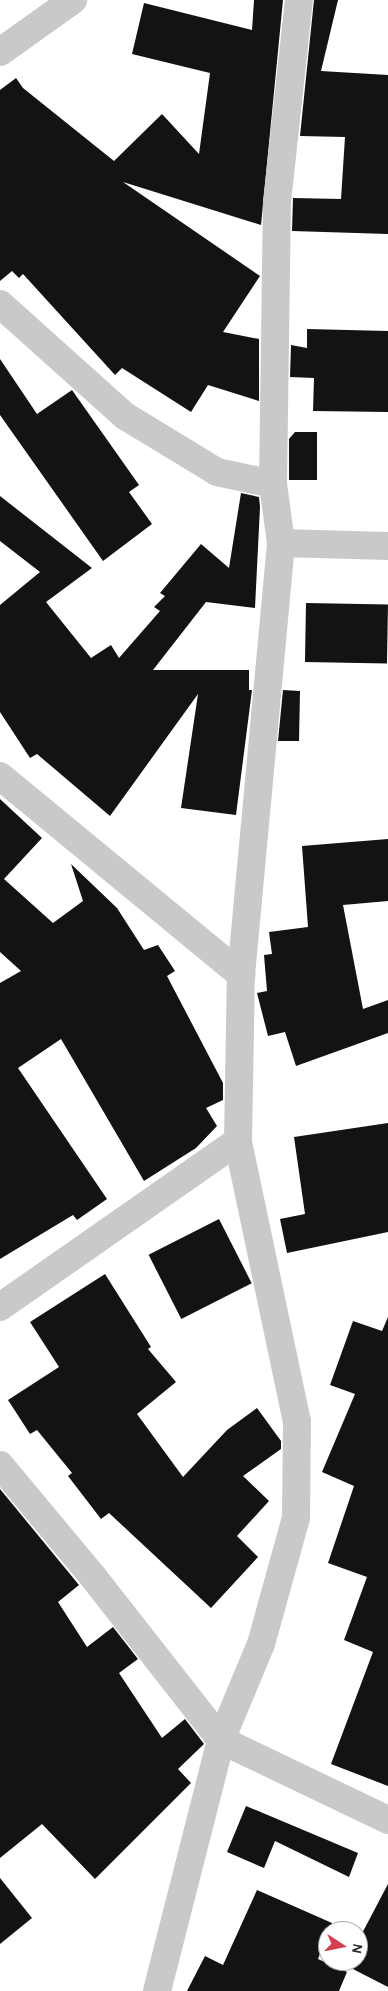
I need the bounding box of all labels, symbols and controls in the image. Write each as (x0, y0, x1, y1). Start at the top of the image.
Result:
north arrow (318, 1921, 368, 1971)
text: N (349, 1943, 365, 1955)

